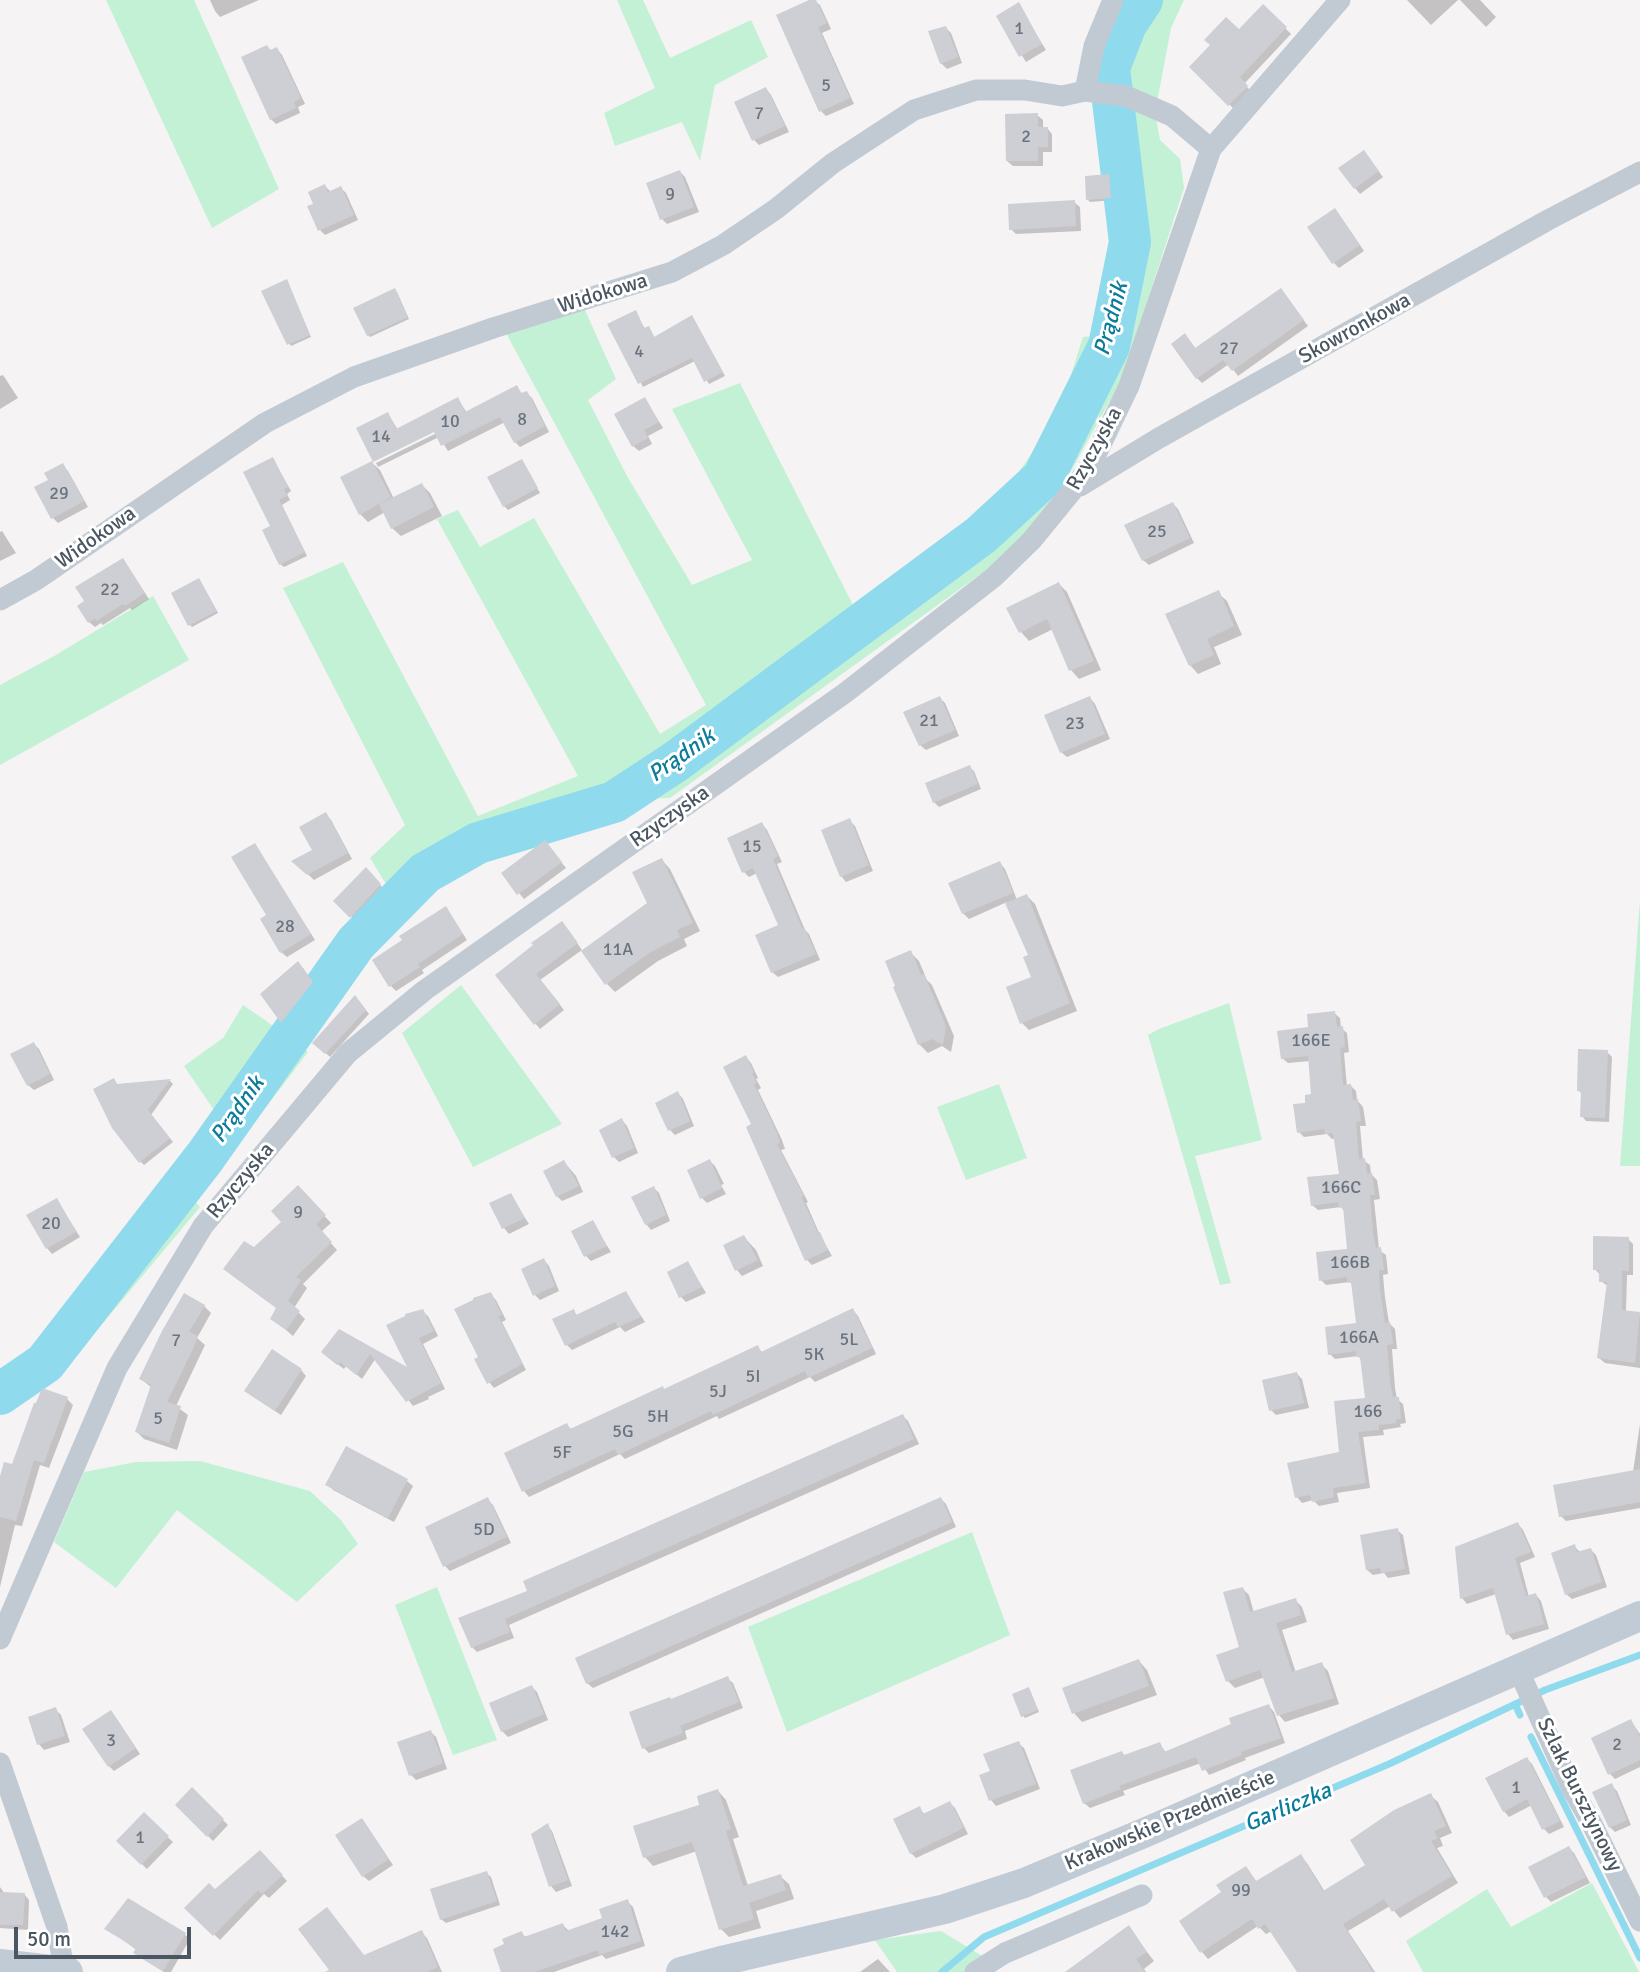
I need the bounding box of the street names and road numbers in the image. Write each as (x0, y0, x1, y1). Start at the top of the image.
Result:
street label: Widokowa (555, 268, 651, 320)
street label: Skowronkowa (1295, 288, 1415, 370)
street label: Rzyczyska (1062, 403, 1128, 495)
street label: Widokowa (51, 501, 141, 575)
street label: Rzyczyska (625, 781, 715, 853)
street label: Rzyczyska (202, 1138, 280, 1224)
street label: Szlak Bursztynowy (1531, 1714, 1627, 1876)
street label: Krakowskie Przedmieście (1061, 1765, 1279, 1877)

